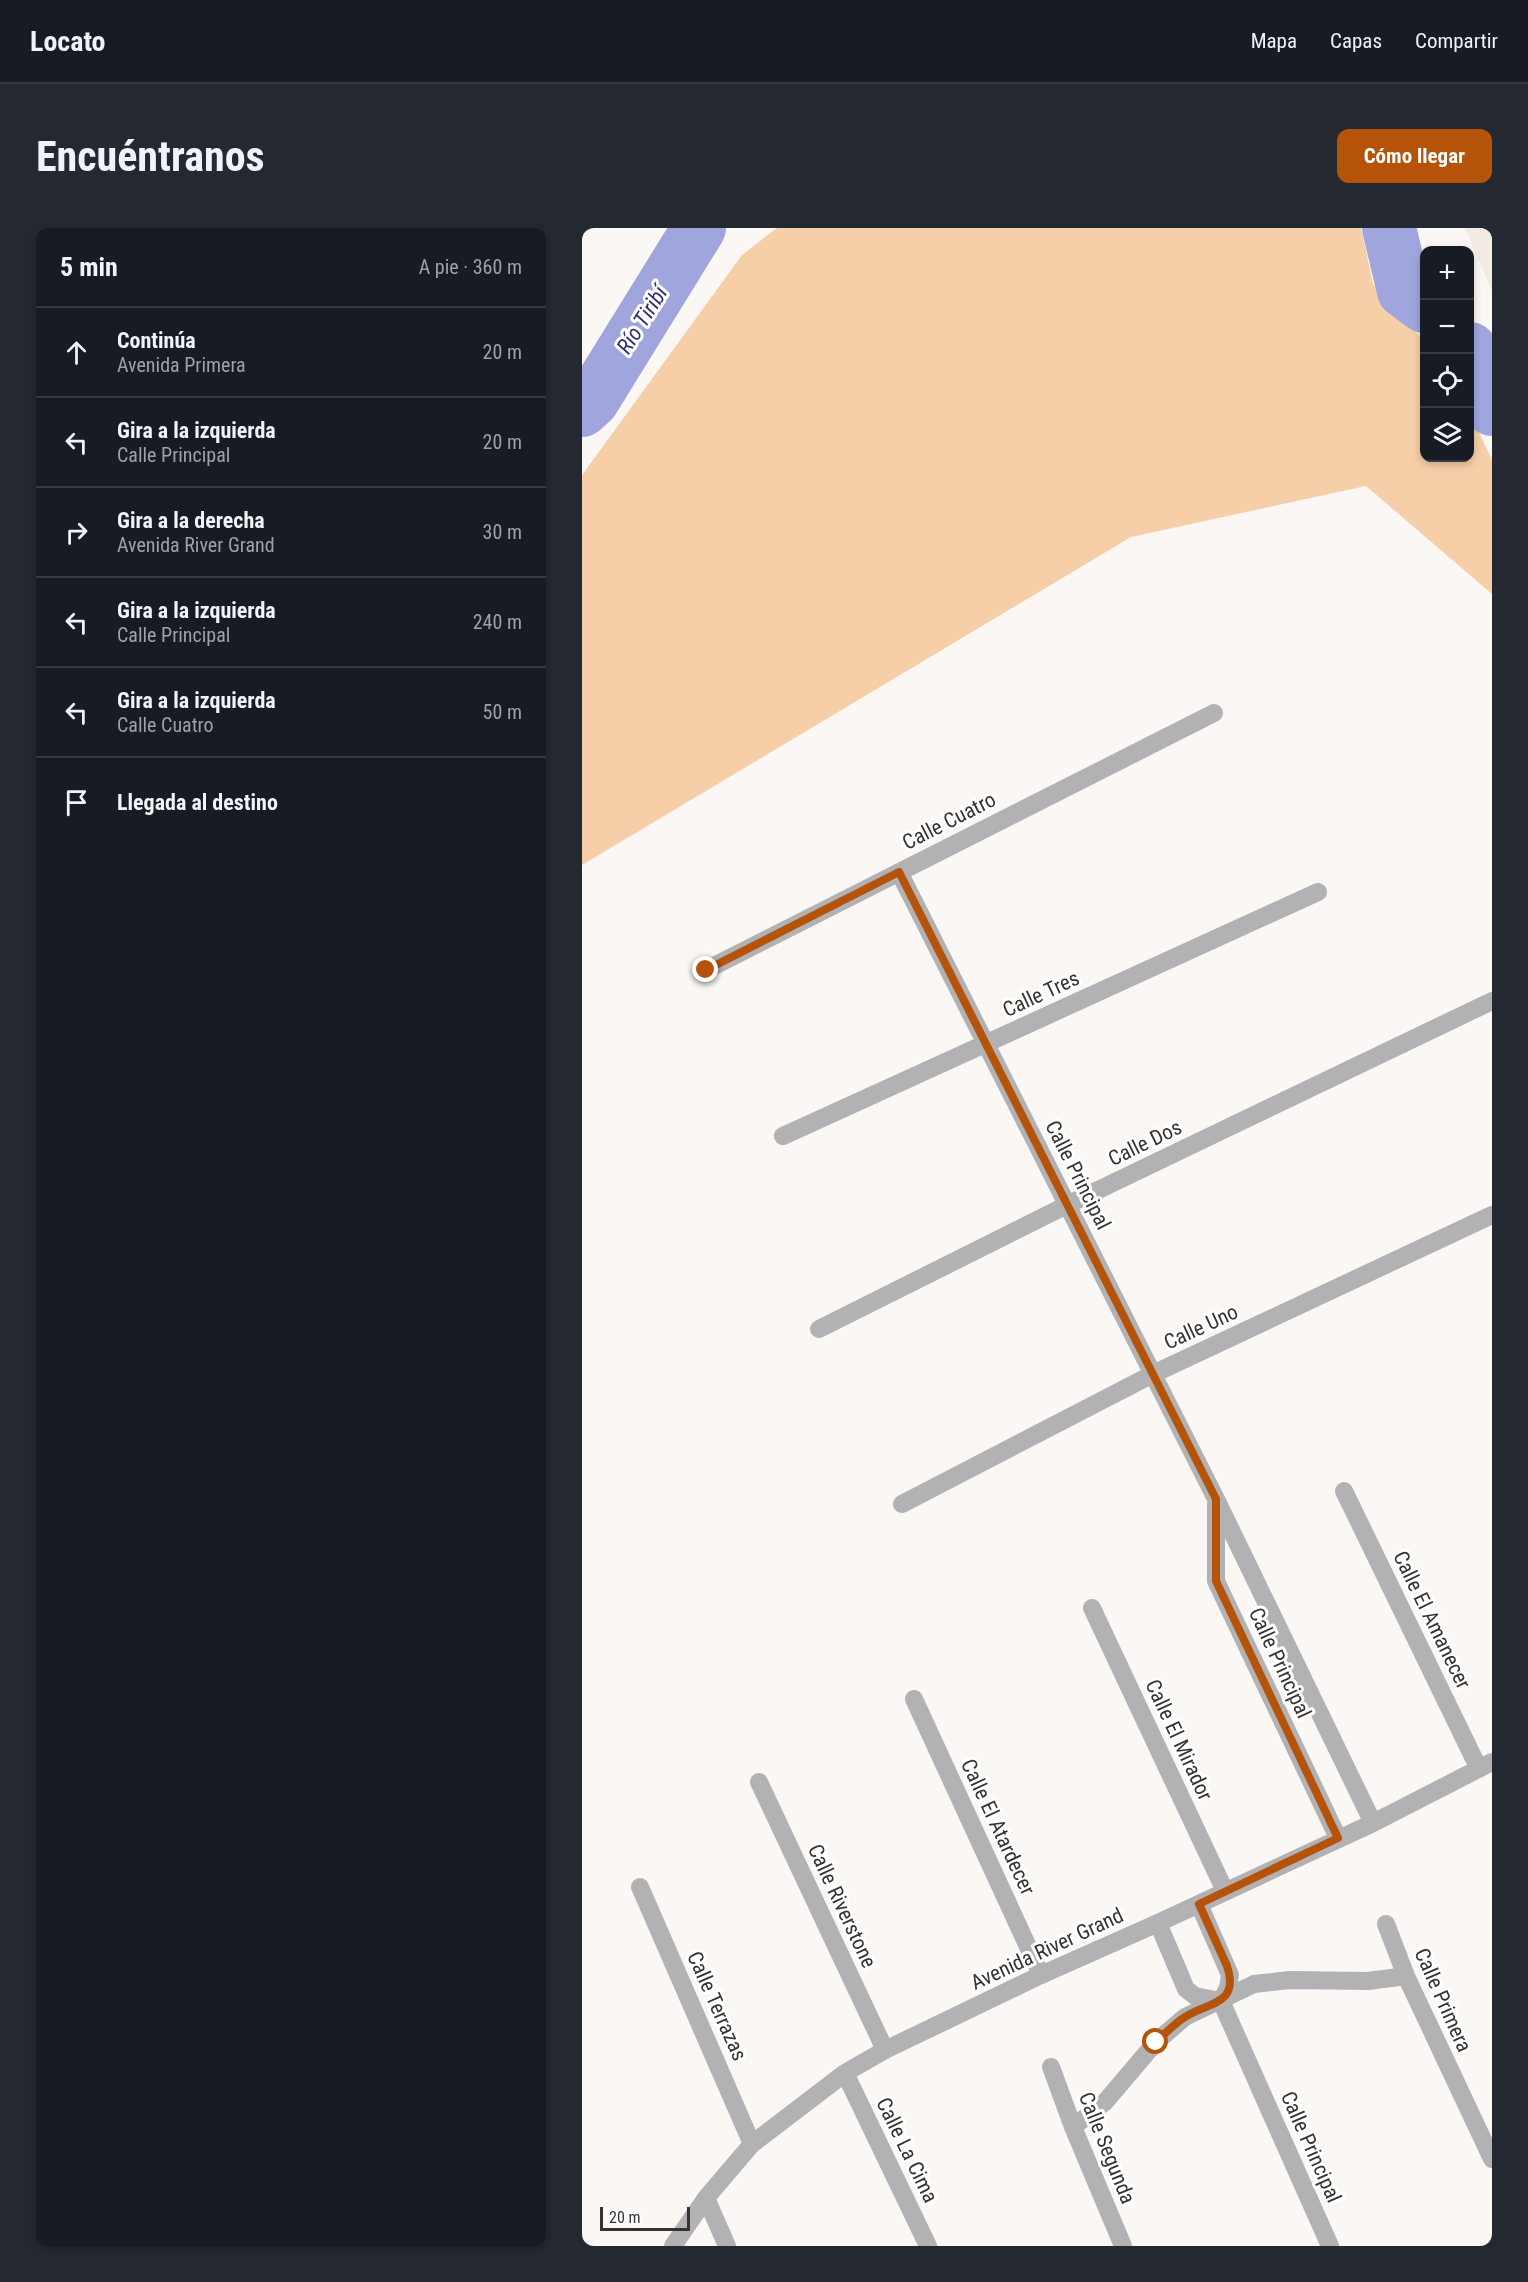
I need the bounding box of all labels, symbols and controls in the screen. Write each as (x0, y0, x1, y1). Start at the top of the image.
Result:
text: Locato (30, 25, 106, 58)
text: Mapa (1251, 29, 1297, 53)
text: Capas (1330, 29, 1382, 53)
text: Compartir (1415, 29, 1498, 53)
button: Cómo llegar (1337, 129, 1492, 183)
text: Encuéntranos (36, 132, 265, 181)
map controls (1420, 246, 1474, 462)
button: + (1420, 246, 1474, 300)
text: 5 min (60, 252, 118, 282)
text: A pie · 360 m (419, 255, 522, 279)
water label: Río Tiribí (612, 279, 674, 358)
button: − (1420, 300, 1474, 354)
text: Continúa (117, 328, 196, 353)
icon: ahead (60, 336, 93, 369)
text: 20 m (483, 340, 522, 364)
text: Avenida Primera (117, 353, 246, 377)
button: locate (1420, 354, 1474, 408)
button: layers (1420, 408, 1474, 462)
text: Gira a la izquierda (117, 418, 276, 443)
icon: left (60, 426, 93, 459)
text: 20 m (483, 430, 522, 454)
text: Calle Principal (117, 443, 230, 467)
text: Gira a la derecha (117, 508, 265, 533)
icon: right (60, 516, 93, 549)
text: 30 m (483, 520, 522, 544)
text: Avenida River Grand (117, 533, 275, 557)
text: Gira a la izquierda (117, 598, 276, 623)
icon: left (60, 606, 93, 639)
text: 240 m (473, 610, 522, 634)
text: Calle Principal (117, 623, 230, 647)
text: Gira a la izquierda (117, 688, 276, 713)
icon: left (60, 696, 93, 729)
text: 50 m (483, 700, 522, 724)
text: Calle Cuatro (117, 713, 214, 737)
icon: arrive (60, 786, 93, 819)
street label: Calle Cuatro (898, 787, 1000, 855)
text: Llegada al destino (117, 790, 278, 815)
route end (692, 956, 718, 982)
street label: Calle Tres (999, 966, 1083, 1022)
street label: Calle Dos (1105, 1115, 1185, 1171)
street label: Calle Principal (1040, 1117, 1116, 1233)
street label: Calle Uno (1160, 1299, 1242, 1355)
street label: Calle El Amanecer (1388, 1547, 1476, 1693)
street label: Calle Principal (1244, 1604, 1316, 1722)
street label: Calle El Mirador (1141, 1676, 1217, 1804)
street label: Calle El Atardecer (956, 1755, 1040, 1899)
street label: Calle Riverstone (803, 1840, 881, 1972)
street label: Avenida River Grand (967, 1903, 1127, 1995)
street label: Calle Primera (1409, 1944, 1477, 2056)
street label: Calle Terrazas (682, 1948, 752, 2064)
route start (1142, 2028, 1168, 2054)
street label: Calle Principal (1276, 2088, 1346, 2206)
street label: Calle Segunda (1074, 2089, 1140, 2207)
street label: Calle La Cima (871, 2094, 943, 2206)
scale bar (600, 2204, 690, 2232)
text: 20 m (609, 2208, 641, 2227)

